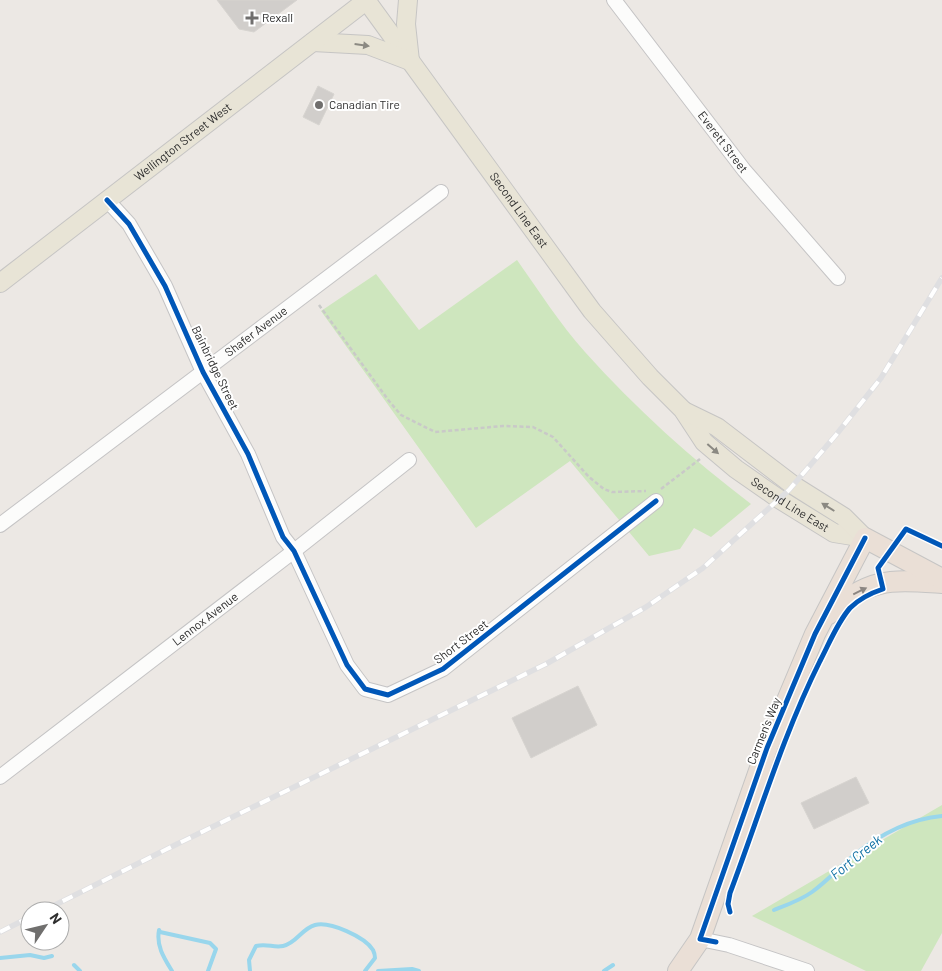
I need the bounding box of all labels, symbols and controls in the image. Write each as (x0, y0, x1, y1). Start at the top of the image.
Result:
place label: Rexall (262, 10, 293, 24)
marker: Rexall (246, 12, 258, 24)
one-way arrow (354, 41, 370, 49)
place label: Canadian Tire (329, 97, 400, 111)
street label: Wellington Street West (131, 99, 234, 183)
marker: Canadian Tire (313, 99, 325, 111)
street label: Everett Street (696, 108, 751, 175)
street label: Second Line East (487, 169, 552, 250)
street label: Shafer Avenue (222, 303, 290, 359)
street label: Bainbridge Street (190, 323, 242, 412)
one-way arrow (706, 443, 718, 455)
street label: Second Line East (749, 474, 832, 534)
one-way arrow (822, 502, 835, 512)
one-way arrow (853, 587, 868, 595)
street label: Lennox Avenue (169, 589, 240, 648)
street label: Short Street (431, 616, 490, 666)
street label: Carmen's Way (743, 695, 783, 766)
water label: Fort Creek (826, 830, 885, 883)
north arrow (20, 901, 70, 951)
text: N (46, 910, 66, 927)

